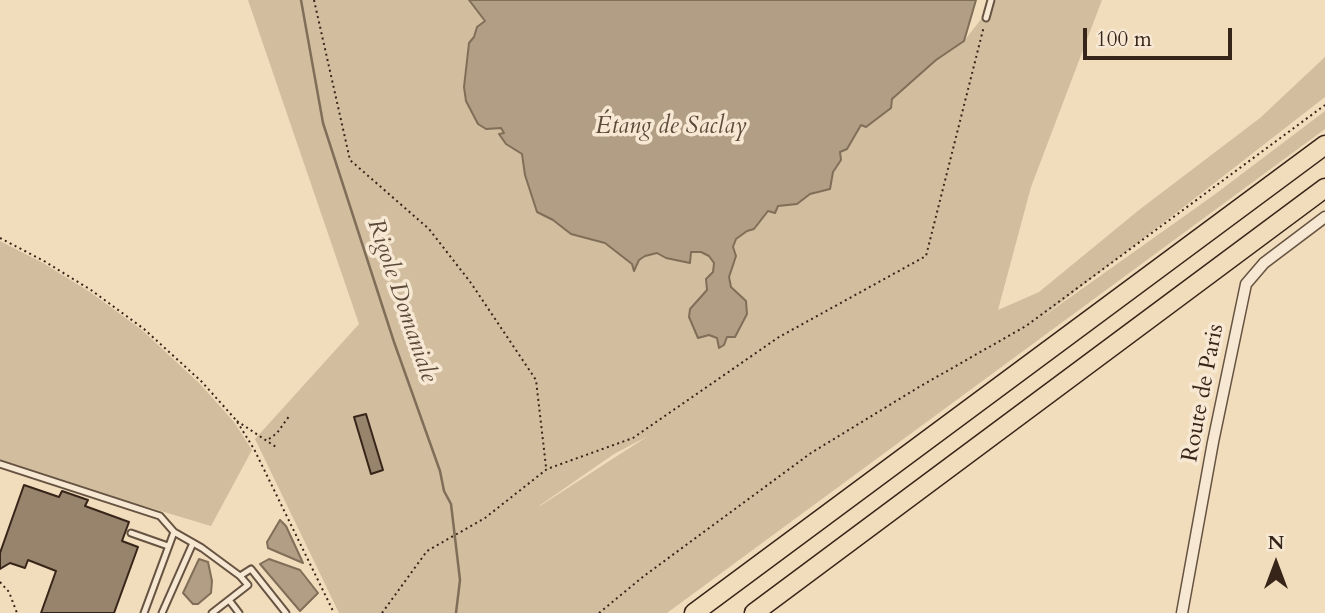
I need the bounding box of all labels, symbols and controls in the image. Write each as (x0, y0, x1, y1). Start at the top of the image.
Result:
scale bar (1087, 14, 1236, 58)
text: 100 m (1096, 25, 1152, 54)
water label: Étang de Saclay (595, 113, 747, 141)
water label: Rigole Domaniale (360, 216, 442, 386)
street label: Route de Paris (1177, 322, 1231, 464)
north arrow (1241, 529, 1311, 599)
text: N (1268, 530, 1284, 556)

